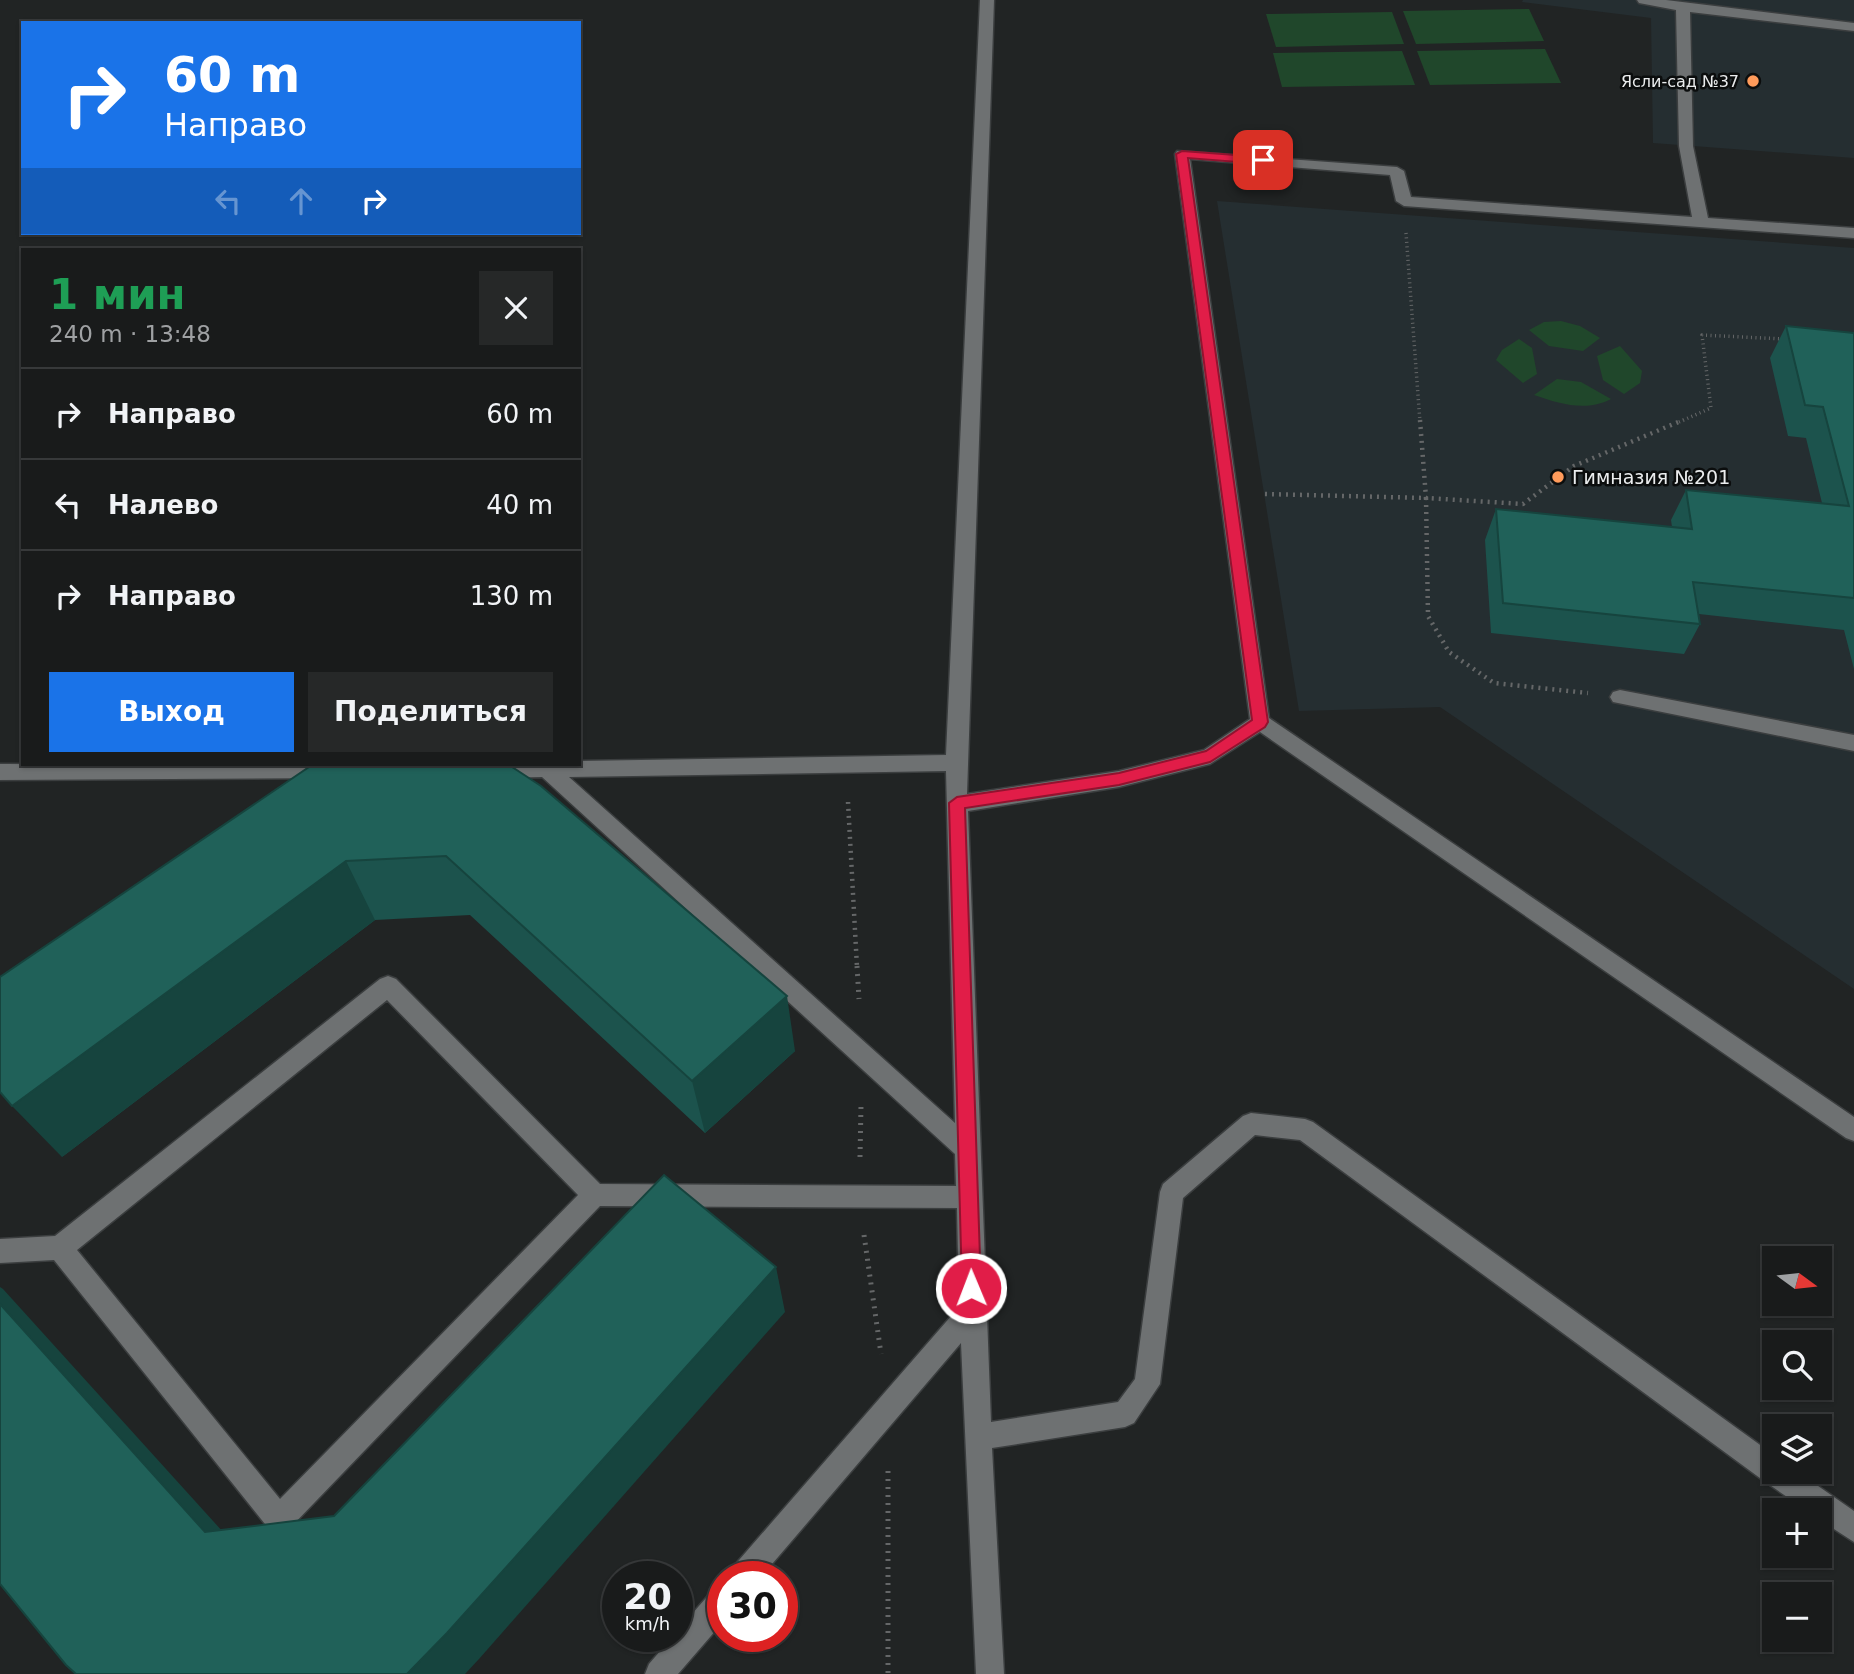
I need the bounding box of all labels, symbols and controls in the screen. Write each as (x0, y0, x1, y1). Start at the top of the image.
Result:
text: 60 m (164, 47, 300, 104)
icon: right (49, 49, 140, 140)
place label: Ясли-сад №37 (1621, 72, 1739, 91)
marker: Ясли-сад №37 (1745, 73, 1761, 89)
text: Направо (164, 106, 307, 144)
pin (1233, 130, 1293, 190)
icon: arrive (1244, 141, 1282, 179)
icon: left (209, 182, 247, 220)
icon: ahead (282, 182, 320, 220)
icon: right (355, 182, 393, 220)
text: 1 мин (49, 270, 186, 319)
button: close (479, 271, 553, 345)
text: 240 m · 13:48 (49, 321, 211, 347)
icon: right (49, 395, 87, 433)
text: Направо (108, 399, 236, 429)
text: 60 m (486, 399, 553, 429)
place label: Гимназия №201 (1572, 466, 1730, 488)
marker: Гимназия №201 (1550, 469, 1566, 485)
icon: left (49, 486, 87, 524)
text: Налево (108, 490, 218, 520)
text: 40 m (486, 490, 553, 520)
icon: right (49, 577, 87, 615)
text: Направо (108, 581, 236, 611)
text: 130 m (470, 581, 553, 611)
button: Выход (49, 672, 294, 752)
button: Поделиться (308, 672, 553, 752)
north arrow (1762, 1246, 1832, 1316)
map controls (1762, 1246, 1832, 1652)
position arrow (934, 1251, 1008, 1325)
button: search (1762, 1330, 1832, 1400)
button: layers (1762, 1414, 1832, 1484)
button: + (1762, 1498, 1832, 1568)
speed limit sign: 30 (707, 1561, 798, 1652)
text: 20 (623, 1577, 672, 1617)
button: − (1762, 1582, 1832, 1652)
text: km/h (625, 1613, 670, 1634)

